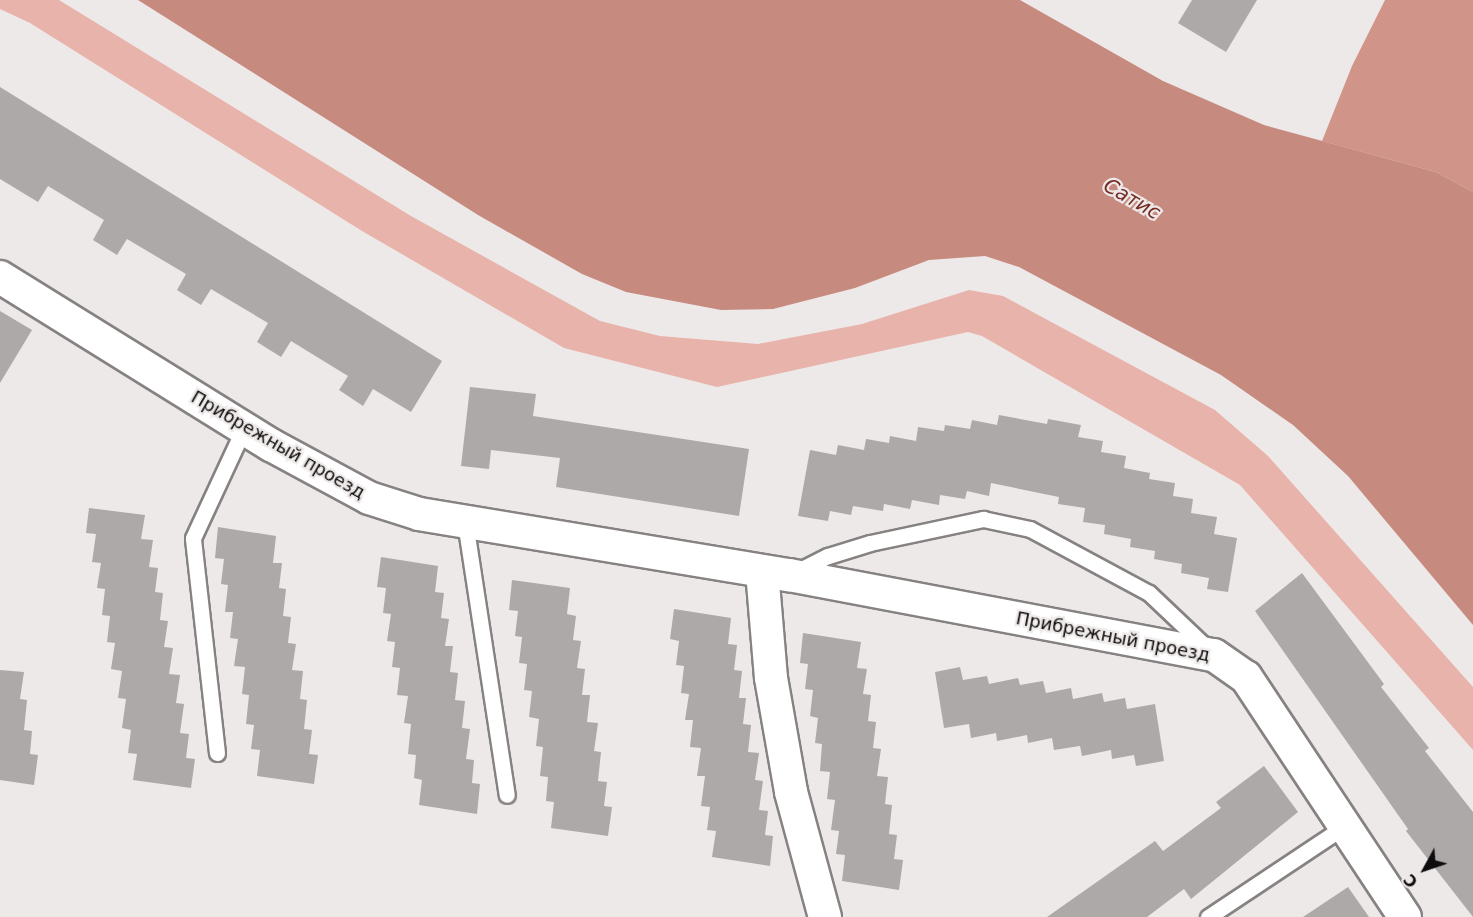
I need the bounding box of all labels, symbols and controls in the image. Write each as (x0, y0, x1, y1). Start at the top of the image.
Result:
water label: Сатис (1099, 173, 1165, 225)
street label: Прибрежный проезд (187, 386, 369, 504)
street label: Прибрежный проезд (1014, 608, 1212, 666)
north arrow (1395, 839, 1455, 899)
text: С (1400, 870, 1422, 891)

